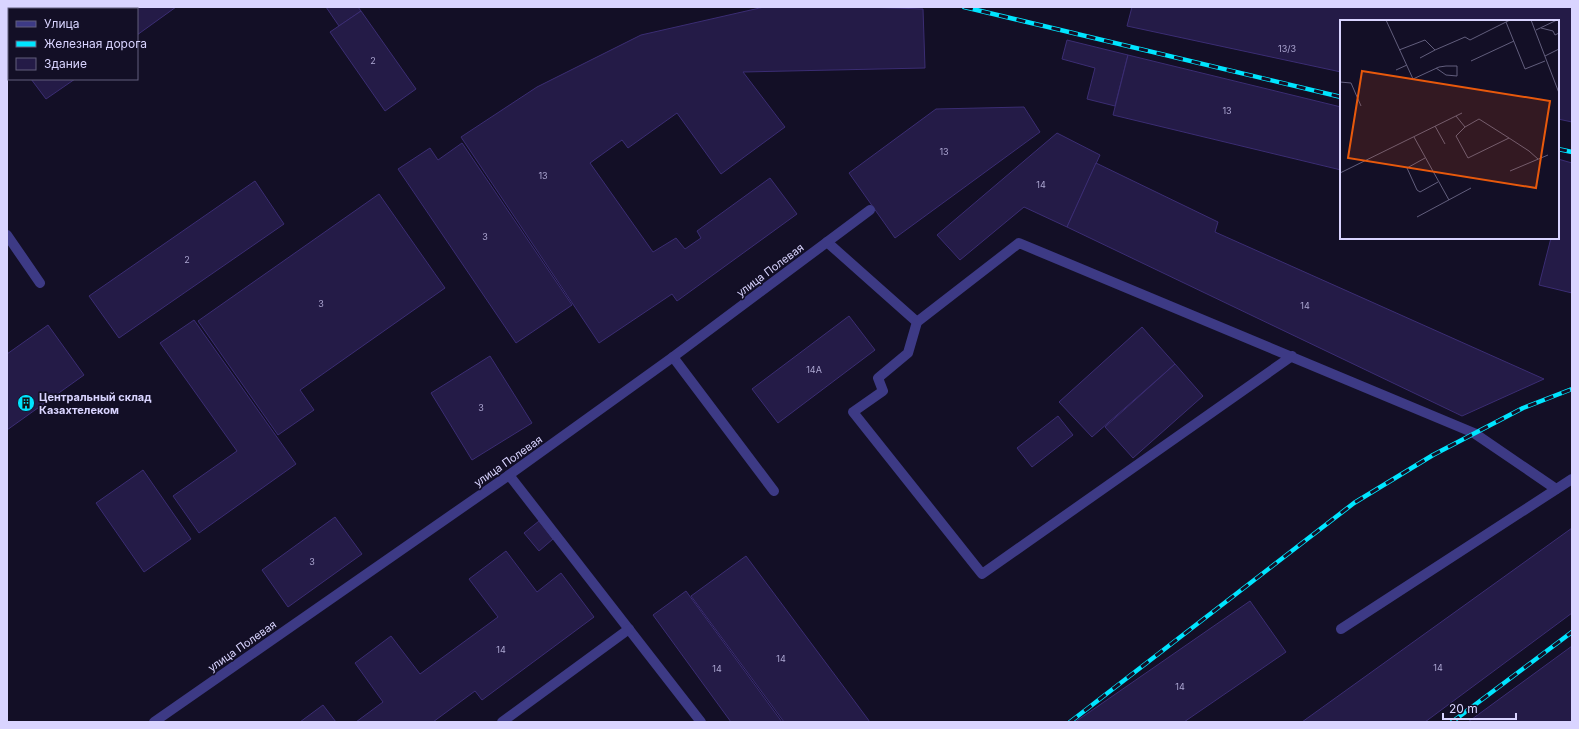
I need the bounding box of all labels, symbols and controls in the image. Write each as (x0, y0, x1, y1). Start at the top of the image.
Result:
legend (8, 8, 138, 80)
text: Улица (44, 16, 79, 31)
inset map (1340, 20, 1559, 239)
text: Железная дорога (44, 36, 147, 51)
house number: 13/3 (1278, 43, 1296, 54)
house number: 2 (370, 55, 376, 66)
text: Здание (44, 56, 87, 71)
house number: 13 (1222, 105, 1232, 116)
house number: 13 (939, 146, 949, 157)
house number: 13 (538, 170, 548, 181)
house number: 14 (1036, 179, 1046, 190)
house number: 3 (482, 231, 488, 242)
street label: улица Полевая (734, 240, 806, 300)
house number: 2 (184, 254, 190, 265)
house number: 3 (318, 298, 324, 309)
house number: 14 (1300, 300, 1310, 311)
house number: 14А (806, 364, 822, 375)
place label: Центральный склад Казахтелеком (39, 390, 152, 417)
building icon: Центральный склад Казахтелеком (16, 393, 36, 413)
house number: 3 (478, 402, 484, 413)
street label: улица Полевая (471, 432, 545, 490)
house number: 3 (309, 556, 315, 567)
street label: улица Полевая (205, 617, 279, 675)
house number: 14 (496, 644, 506, 655)
house number: 14 (776, 653, 786, 664)
house number: 14 (1433, 662, 1443, 673)
house number: 14 (712, 663, 722, 674)
house number: 14 (1175, 681, 1185, 692)
scale bar (1443, 695, 1516, 721)
text: 20 m (1449, 701, 1478, 716)

